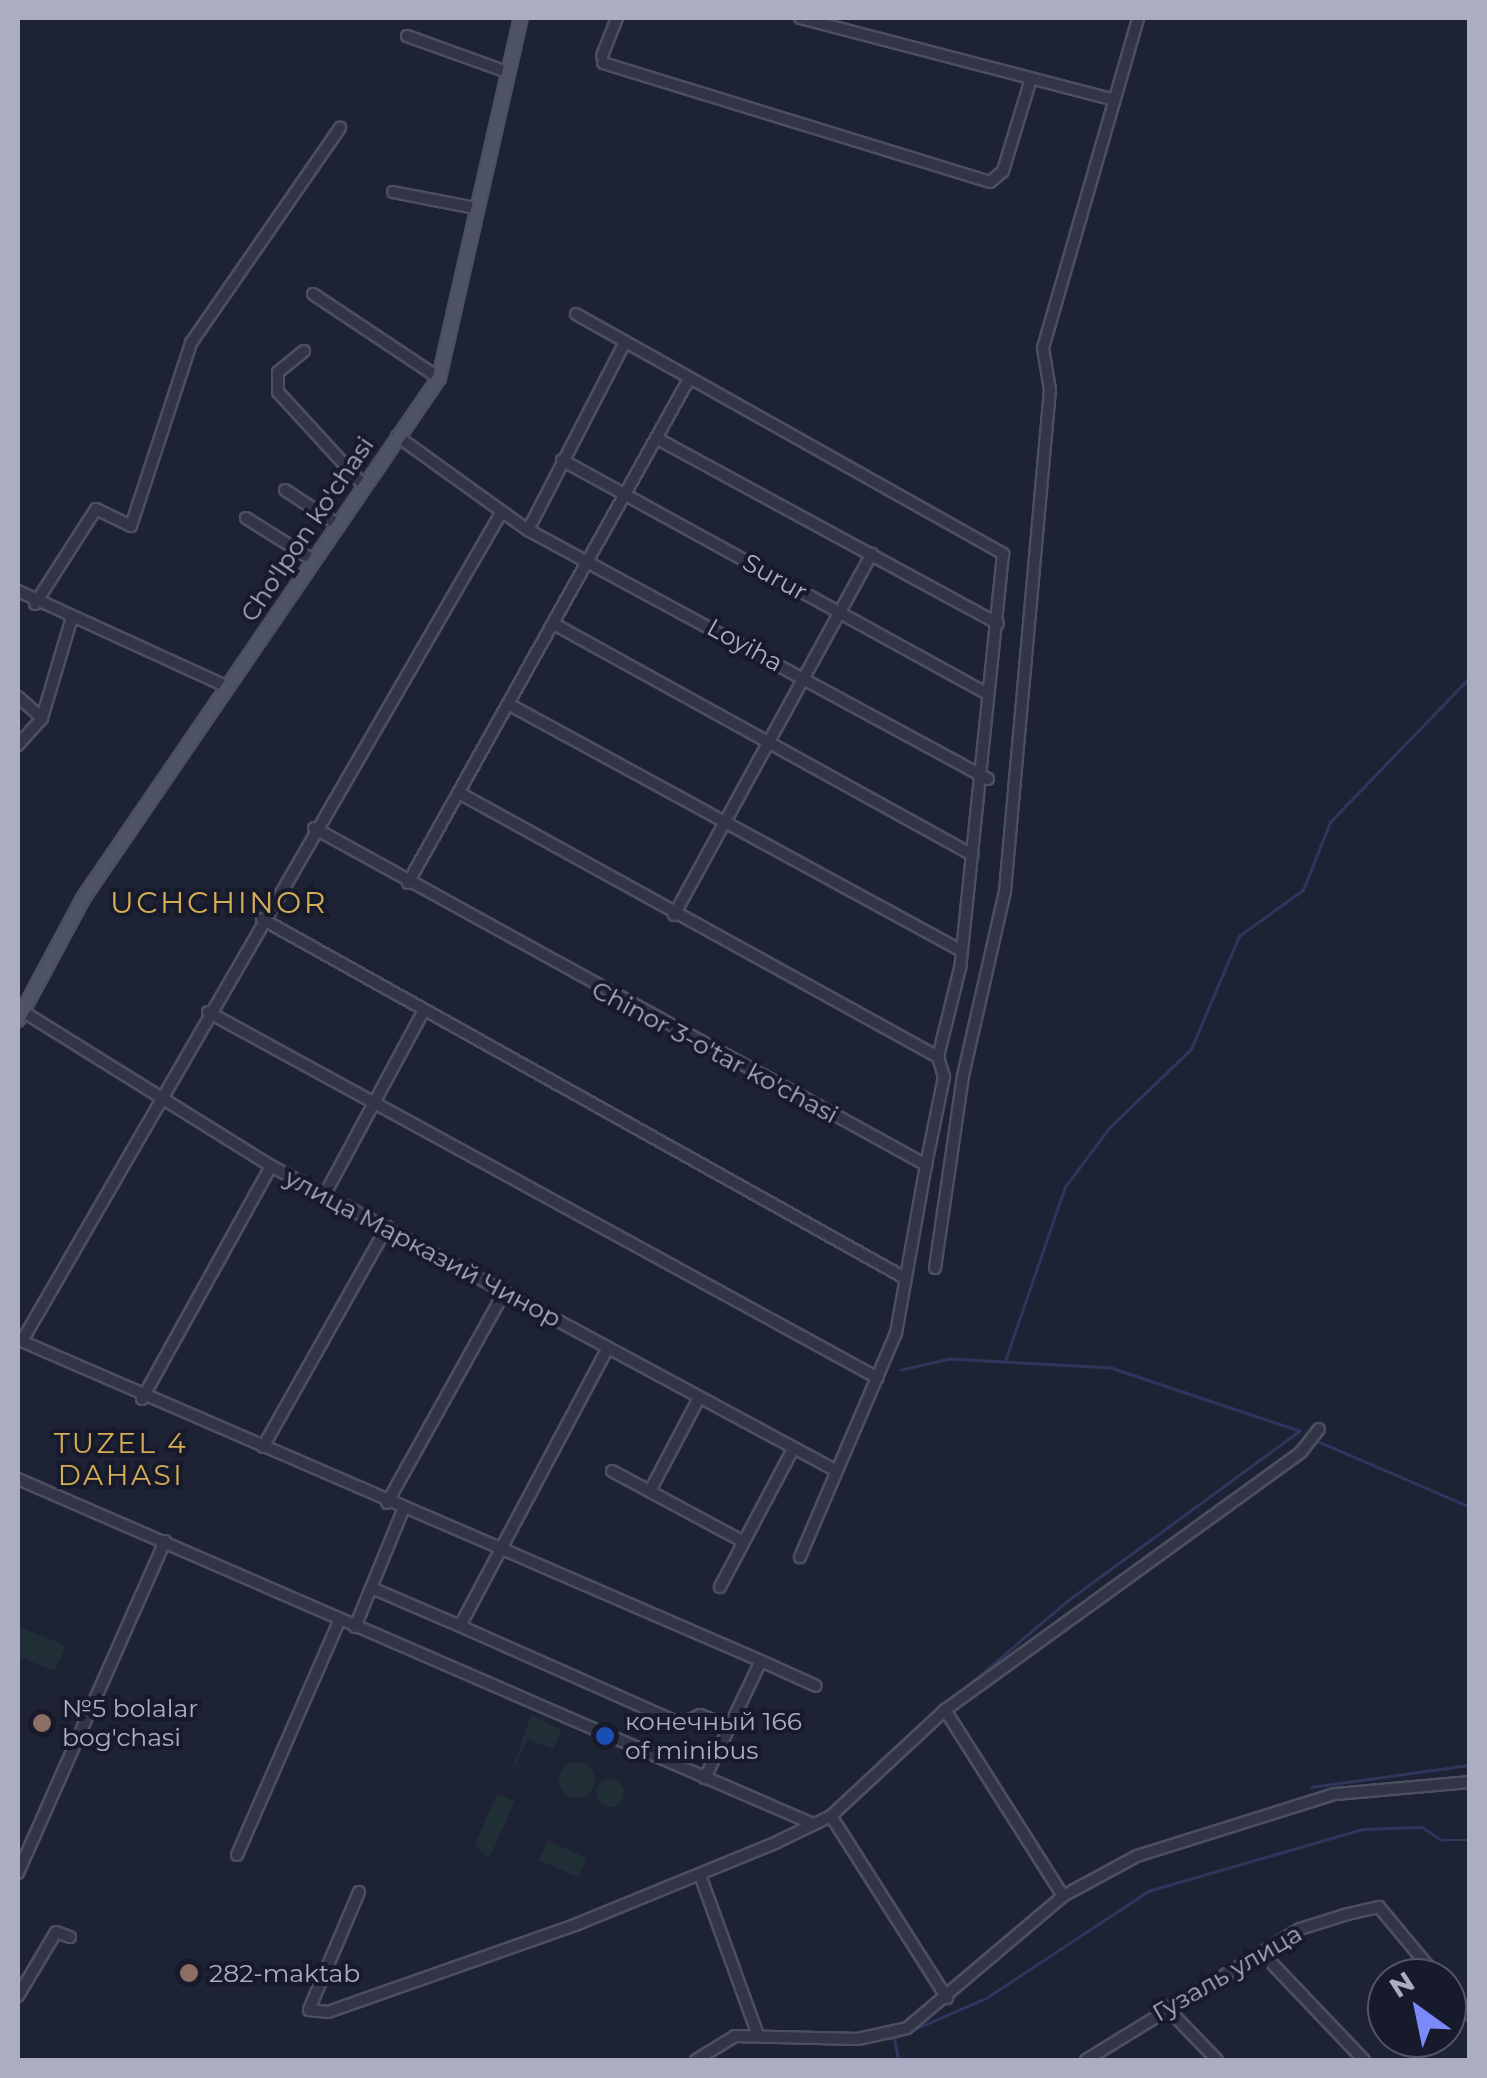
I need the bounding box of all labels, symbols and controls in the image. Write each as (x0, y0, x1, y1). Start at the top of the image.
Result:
street label: Cho'lpon ko'chasi (234, 431, 380, 627)
street label: Surur (738, 547, 812, 607)
street label: Loyiha (702, 612, 788, 678)
district label: UCHCHINOR (110, 885, 328, 921)
street label: Chinor 3-o'tar ko'chasi (587, 974, 843, 1130)
street label: улица Марказий Чинор (280, 1162, 566, 1334)
district label: TUZEL 4 DAHASI (54, 1426, 188, 1492)
place label: №5 bolalar bog'chasi (62, 1694, 198, 1753)
place label: конечный 166 of minibus (625, 1707, 802, 1766)
marker: №5 bolalar bog'chasi (31, 1712, 53, 1734)
marker: конечный 166 of minibus (594, 1725, 616, 1747)
street label: Гузаль улица (1147, 1918, 1307, 2028)
place label: 282-maktab (209, 1958, 360, 1988)
north arrow (1367, 1958, 1467, 2058)
marker: 282-maktab (178, 1962, 200, 1984)
text: N (1383, 1964, 1420, 2005)

